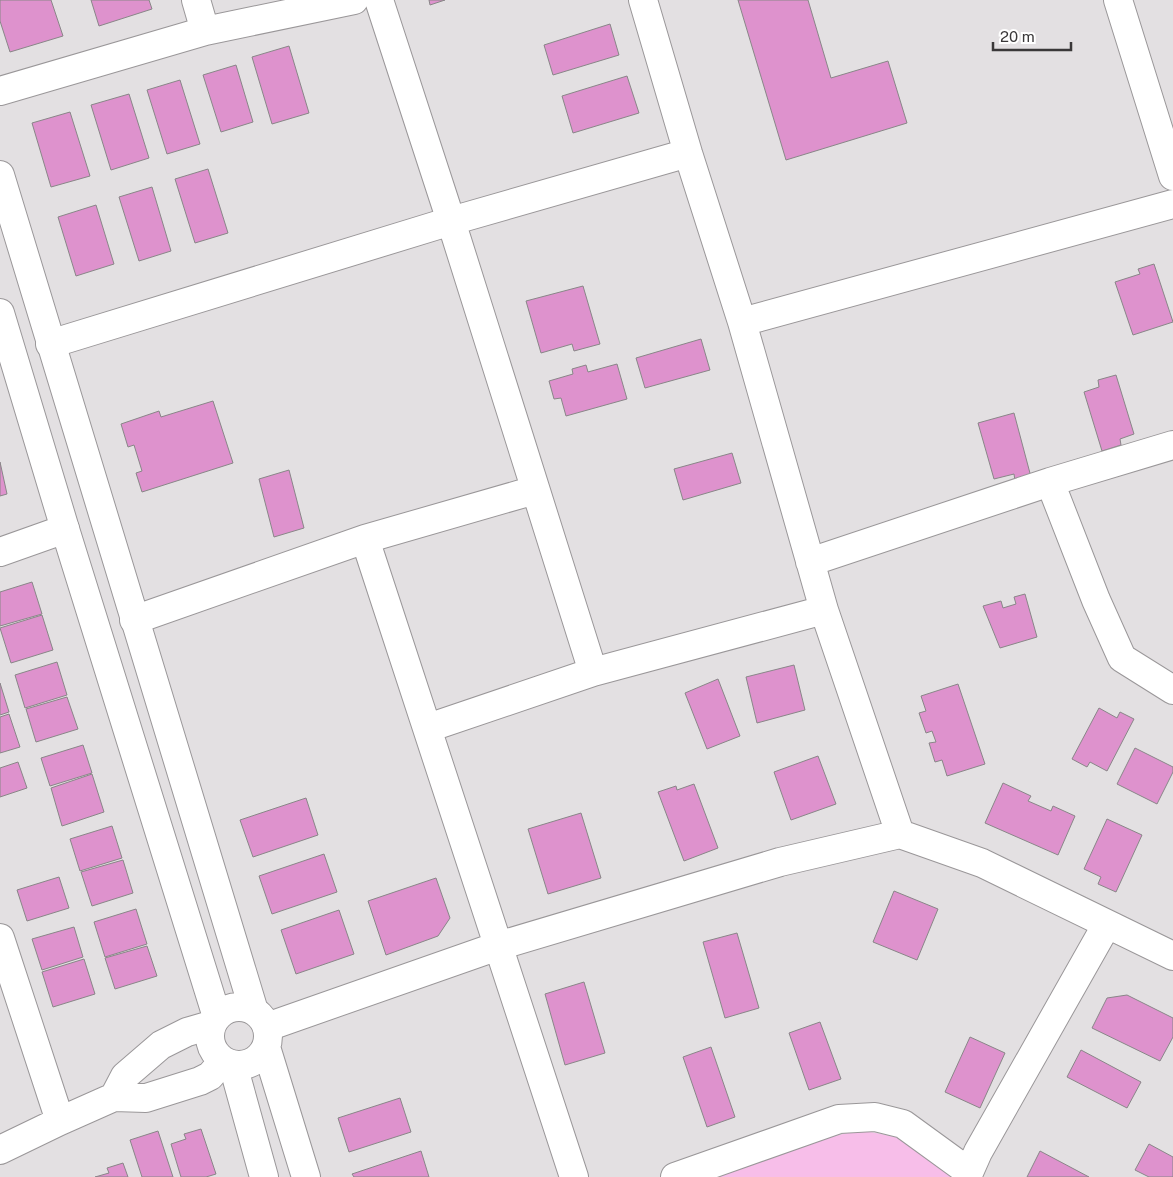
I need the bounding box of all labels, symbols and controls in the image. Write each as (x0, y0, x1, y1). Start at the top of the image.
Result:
scale bar (993, 20, 1070, 52)
text: 20 m (1000, 28, 1035, 45)

